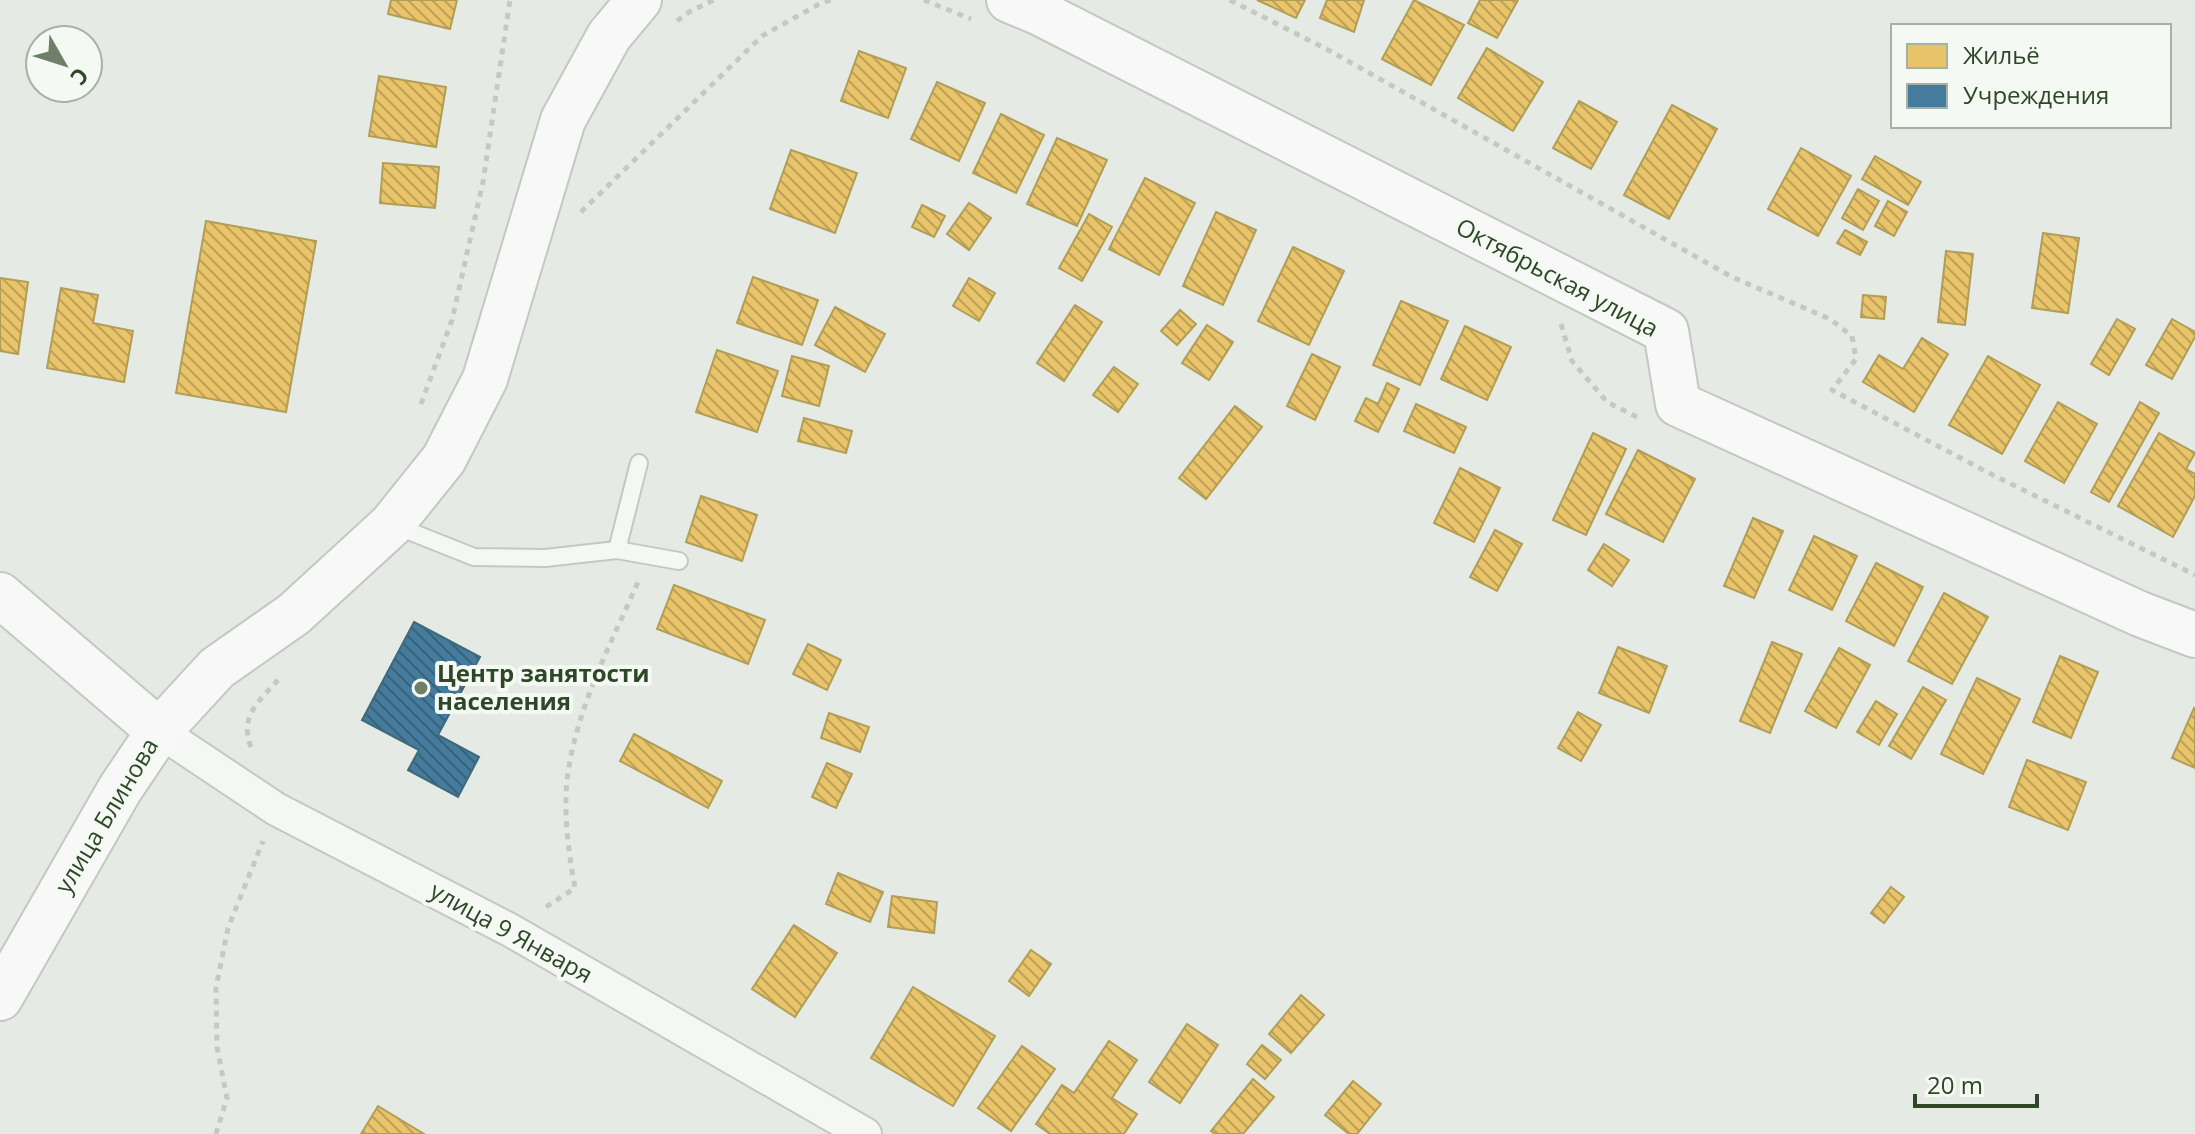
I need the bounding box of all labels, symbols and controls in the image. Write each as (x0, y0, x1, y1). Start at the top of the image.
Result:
north arrow (24, 24, 104, 104)
legend (1891, 24, 2171, 128)
text: Жильё (1963, 38, 2040, 71)
text: С (64, 62, 96, 92)
text: Учреждения (1963, 78, 2109, 111)
street label: Октябрьская улица (1451, 209, 1665, 344)
place label: Центр занятости населения (437, 656, 649, 717)
marker: Центр занятости населения (412, 679, 430, 697)
street label: улица Блинова (46, 731, 165, 899)
street label: улица 9 Января (425, 873, 599, 990)
scale bar (1915, 1058, 2037, 1108)
text: 20 m (1927, 1068, 1983, 1101)

